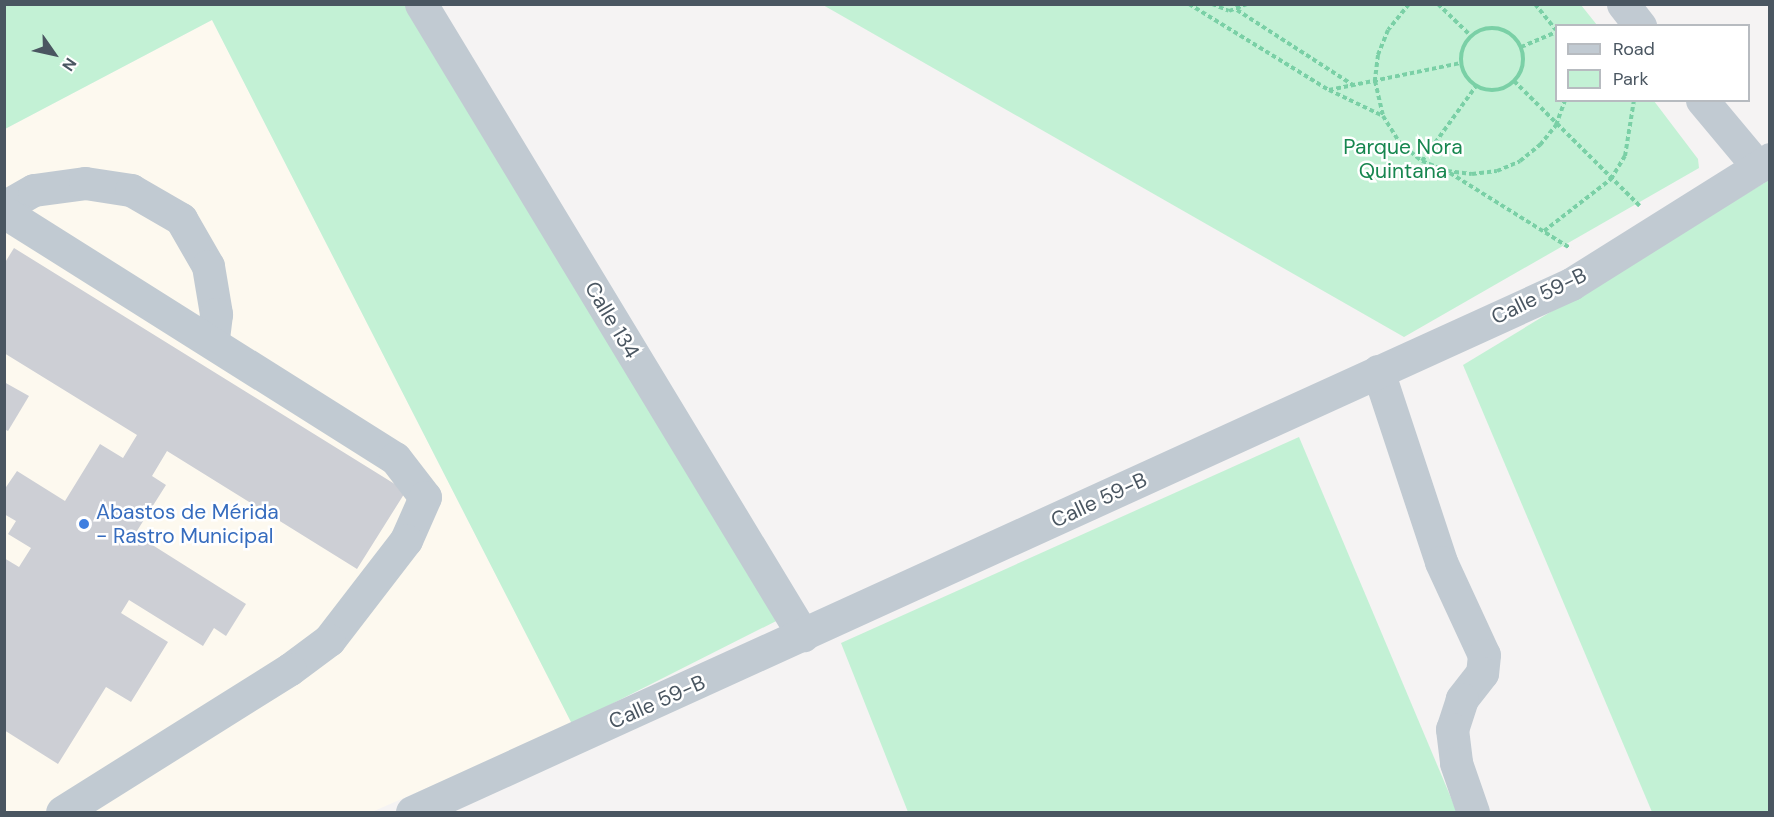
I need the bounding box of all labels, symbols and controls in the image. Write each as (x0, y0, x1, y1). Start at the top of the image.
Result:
north arrow (24, 24, 84, 84)
legend (1555, 24, 1750, 102)
text: Road (1613, 37, 1655, 61)
text: N (57, 54, 81, 75)
text: Park (1613, 67, 1649, 91)
park label: Parque Nora Quintana (1343, 134, 1463, 184)
street label: Calle 59-B (1487, 262, 1591, 330)
street label: Calle 134 (579, 277, 645, 363)
street label: Calle 59-B (1047, 467, 1151, 533)
place label: Abastos de Mérida - Rastro Municipal (96, 499, 279, 549)
marker: Abastos de Mérida - Rastro Municipal (77, 517, 91, 531)
street label: Calle 59-B (605, 670, 709, 734)

